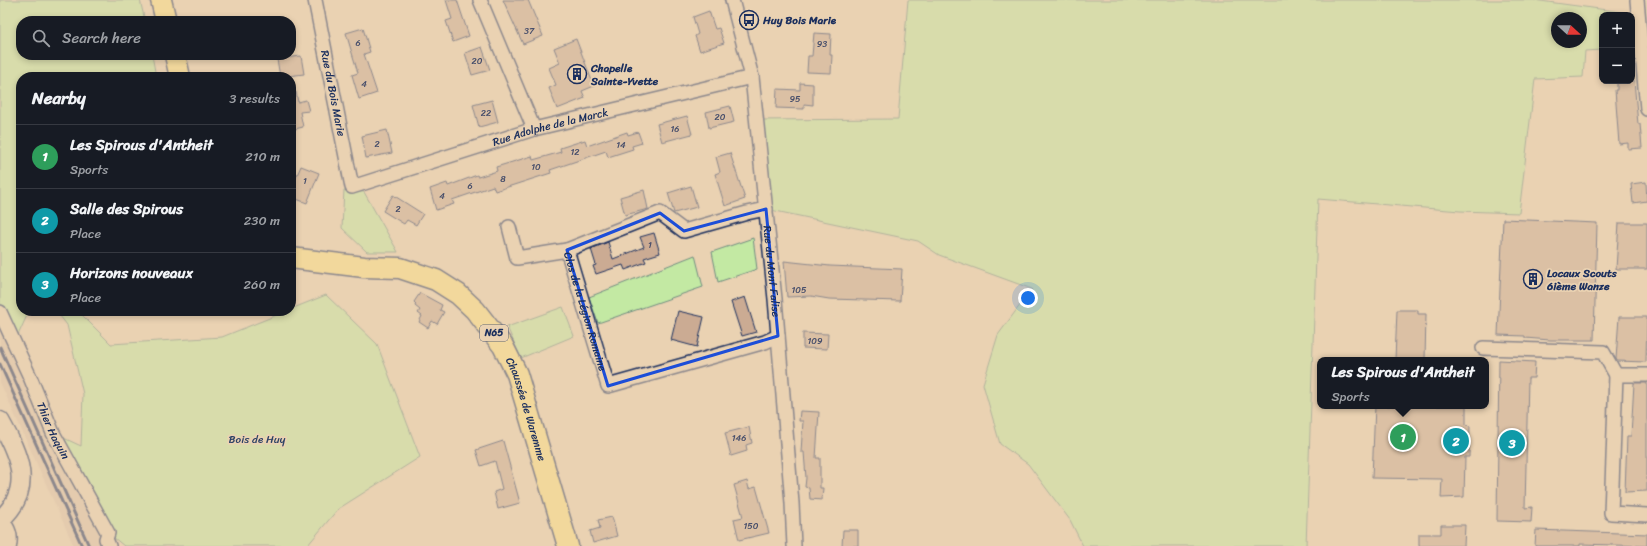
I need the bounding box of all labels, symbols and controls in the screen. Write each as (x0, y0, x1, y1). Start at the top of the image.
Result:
bus stop icon: Huy Bois Marie (738, 9, 760, 31)
place label: Huy Bois Marie (762, 11, 837, 30)
north arrow (1551, 12, 1587, 48)
map controls (1599, 12, 1635, 84)
button: + (1599, 12, 1635, 48)
search box (16, 16, 296, 60)
house number: 37 (524, 23, 535, 39)
text: Search here (62, 25, 141, 51)
icon: search (30, 27, 52, 49)
house number: 6 (355, 35, 361, 51)
house number: 93 (817, 36, 827, 52)
street label: Rue du Bois Marie (316, 48, 351, 138)
button: − (1599, 48, 1635, 84)
house number: 20 (472, 53, 483, 69)
place label: Chapelle Sainte-Yvette (590, 59, 658, 91)
building icon: Chapelle Sainte-Yvette (566, 63, 588, 85)
house number: 4 (361, 76, 367, 92)
text: Nearby (32, 83, 86, 113)
text: 3 results (229, 87, 280, 110)
house number: 95 (789, 91, 801, 107)
street label: Rue Adolphe de la Marck (490, 102, 610, 151)
house number: 22 (481, 105, 491, 121)
house number: 20 (715, 109, 726, 125)
house number: 16 (671, 121, 679, 137)
text: Les Spirous d'Antheit (70, 132, 213, 158)
house number: 2 (374, 136, 380, 152)
house number: 14 (616, 137, 626, 153)
house number: 12 (570, 144, 580, 160)
text: 1 (42, 145, 48, 168)
text: 210 m (245, 145, 280, 168)
text: Sports (70, 158, 108, 181)
house number: 10 (531, 159, 541, 175)
house number: 8 (500, 171, 506, 187)
house number: 1 (303, 173, 307, 189)
house number: 6 (467, 178, 473, 194)
house number: 4 (439, 188, 445, 204)
text: Salle des Spirous (70, 196, 183, 222)
house number: 2 (395, 201, 401, 217)
text: 2 (41, 209, 49, 232)
text: 230 m (244, 209, 280, 232)
text: Place (70, 222, 101, 245)
street label: Rue du Mont Falise (758, 225, 786, 318)
house number: 1 (648, 237, 652, 253)
street label: Clos de la Légion Romaine (559, 249, 613, 374)
text: Horizons nouveaux (70, 260, 193, 286)
place label: Locaux Scouts 6ième Wanze (1546, 264, 1618, 296)
building icon: Locaux Scouts 6ième Wanze (1522, 268, 1544, 290)
text: 3 (41, 273, 49, 296)
text: 260 m (244, 273, 280, 296)
house number: 105 (791, 282, 807, 298)
text: Place (70, 286, 101, 309)
your location (1018, 288, 1038, 308)
road number: N65 (480, 325, 508, 341)
house number: 109 (807, 333, 823, 349)
street label: Chaussée de Waremme (500, 354, 552, 464)
popup (1317, 357, 1489, 409)
text: Les Spirous d'Antheit (1331, 359, 1475, 385)
text: Sports (1331, 385, 1370, 408)
street label: Thier Haquin (32, 399, 75, 463)
pin: 1 (1390, 422, 1416, 452)
pin: 2 (1443, 426, 1469, 456)
pin: 3 (1499, 428, 1525, 458)
park label: Bois de Huy (229, 430, 286, 449)
house number: 146 (732, 430, 746, 446)
house number: 150 (743, 518, 759, 534)

